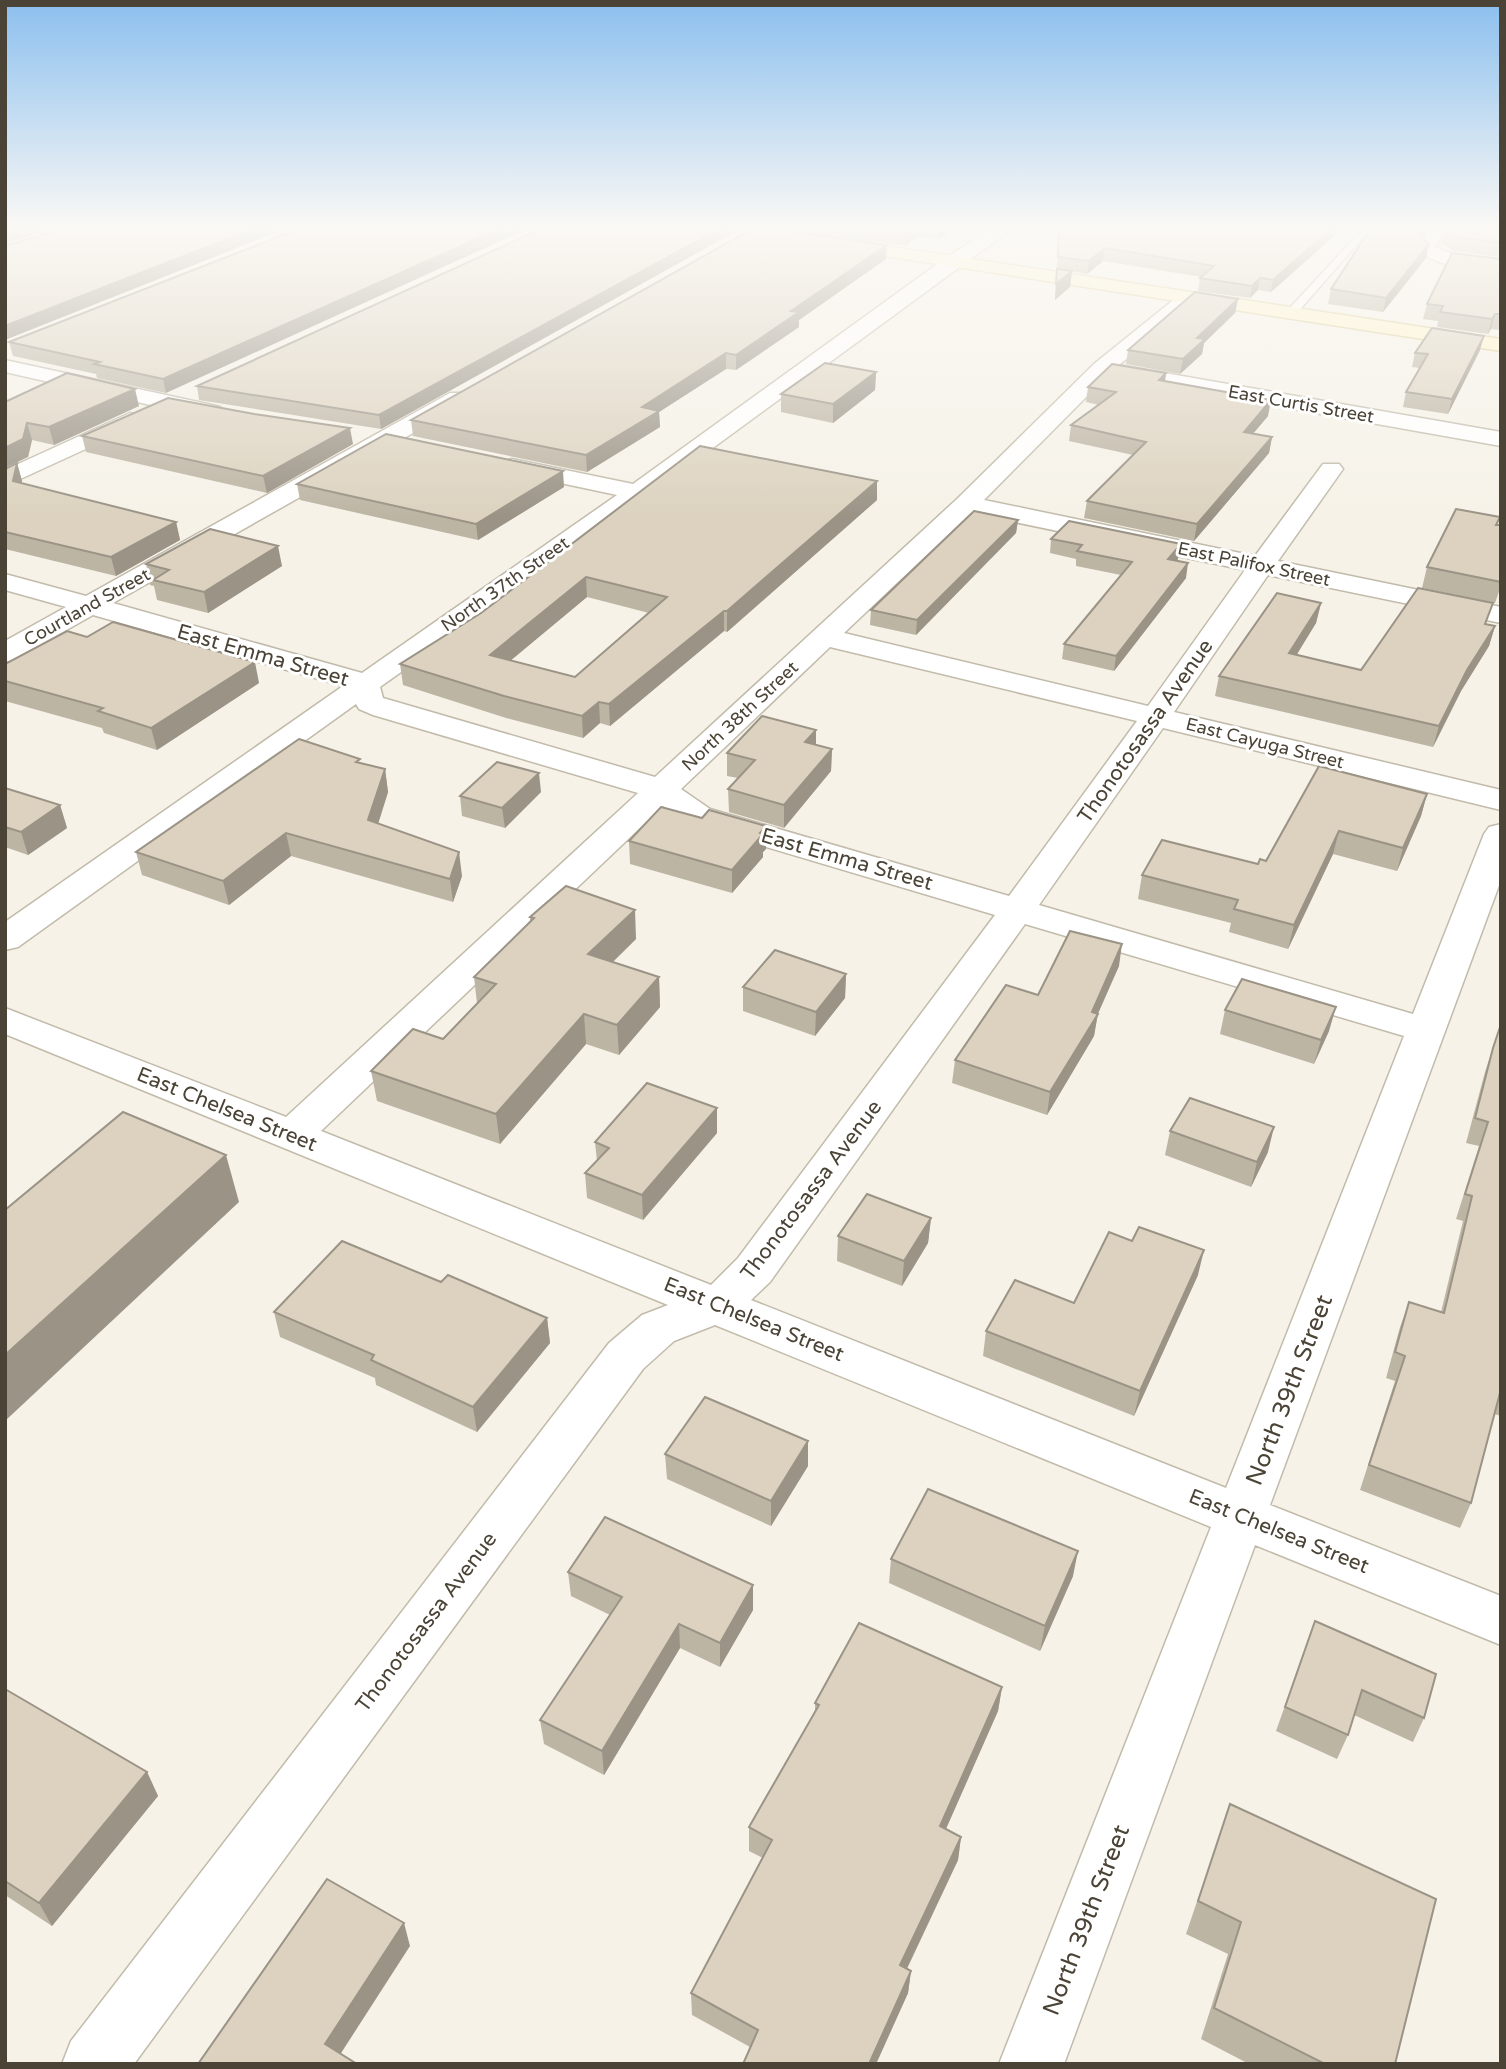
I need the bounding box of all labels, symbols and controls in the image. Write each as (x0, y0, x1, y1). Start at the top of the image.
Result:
street label: East Curtis Street (1226, 380, 1376, 428)
street label: North 37th Street (437, 532, 573, 636)
street label: East Palifox Street (1176, 537, 1332, 591)
street label: Courtland Street (20, 563, 154, 651)
street label: East Emma Street (174, 619, 352, 692)
street label: Thonotosassa Avenue (1072, 634, 1218, 828)
street label: North 38th Street (677, 656, 803, 776)
street label: East Cayuga Street (1184, 713, 1347, 773)
street label: East Emma Street (758, 823, 936, 896)
street label: East Chelsea Street (133, 1062, 321, 1157)
street label: Thonotosassa Avenue (736, 1095, 887, 1285)
street label: East Chelsea Street (660, 1272, 848, 1367)
street label: North 39th Street (1240, 1291, 1339, 1489)
street label: East Chelsea Street (1185, 1484, 1373, 1579)
street label: Thonotosassa Avenue (351, 1527, 502, 1717)
street label: North 39th Street (1037, 1821, 1136, 2019)

